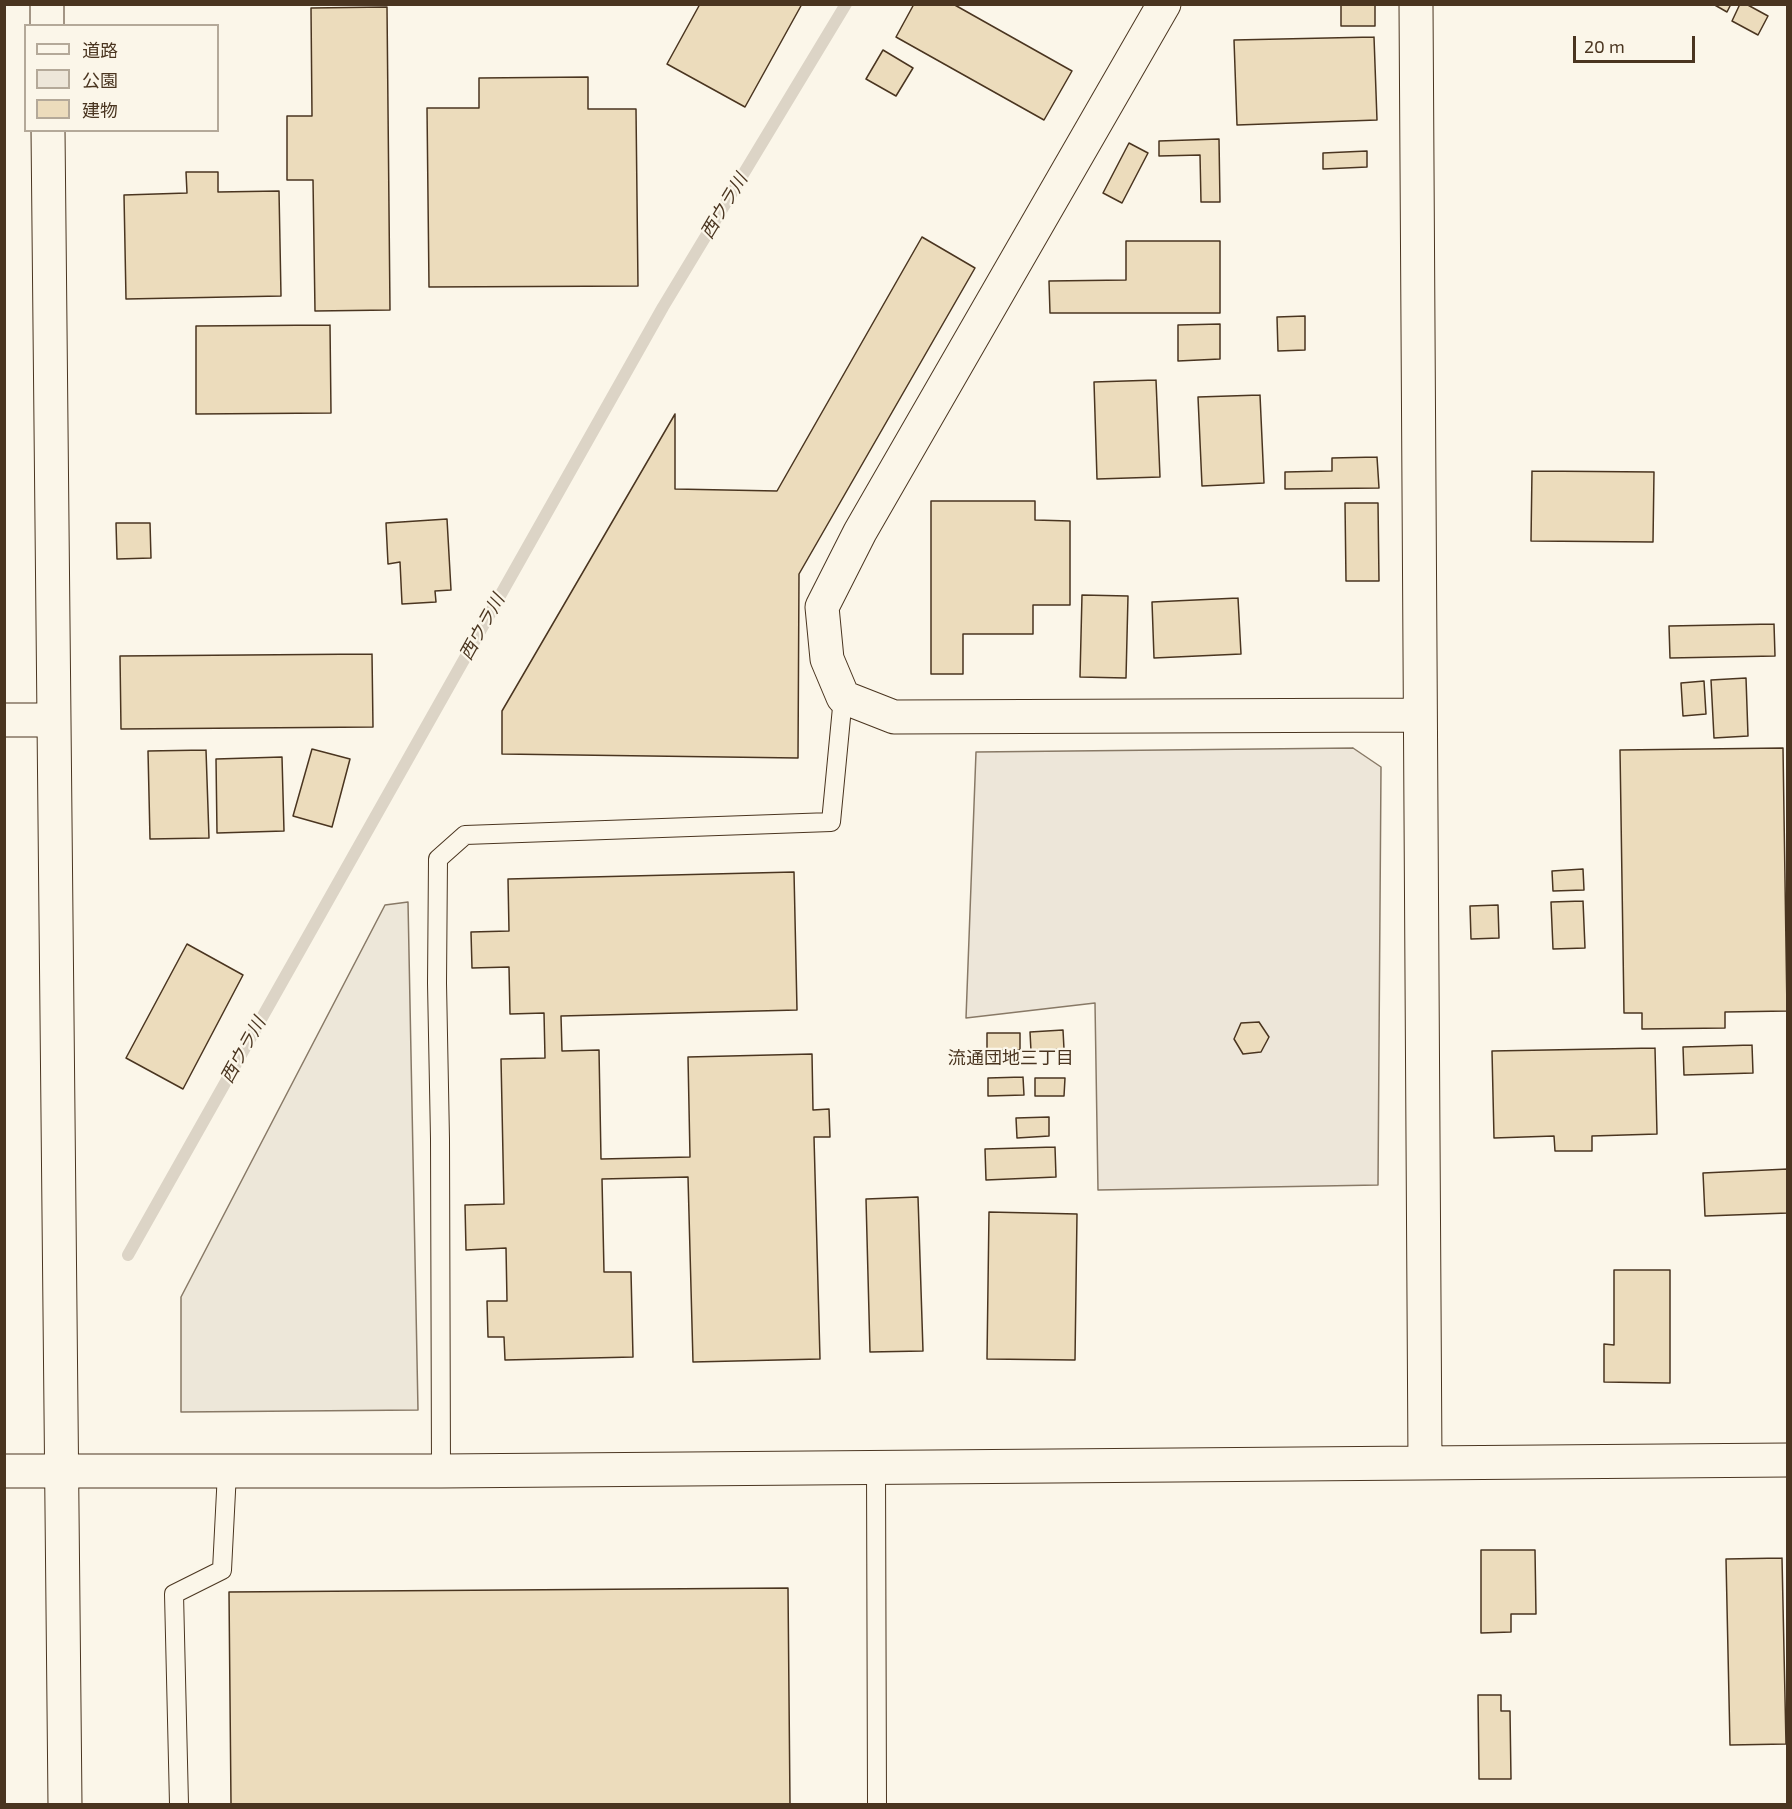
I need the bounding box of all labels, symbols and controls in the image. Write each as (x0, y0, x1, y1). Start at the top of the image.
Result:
legend (24, 24, 219, 132)
scale bar (1576, 24, 1698, 62)
text: 20 m (1584, 35, 1625, 57)
text: 道路 (82, 39, 118, 61)
text: 公園 (82, 69, 118, 91)
text: 建物 (82, 99, 118, 121)
water label: 西ウラ川 (696, 170, 752, 242)
water label: 西ウラ川 (455, 590, 509, 664)
water label: 西ウラ川 (216, 1013, 270, 1087)
district label: 流通団地三丁目 (948, 1047, 1074, 1069)

